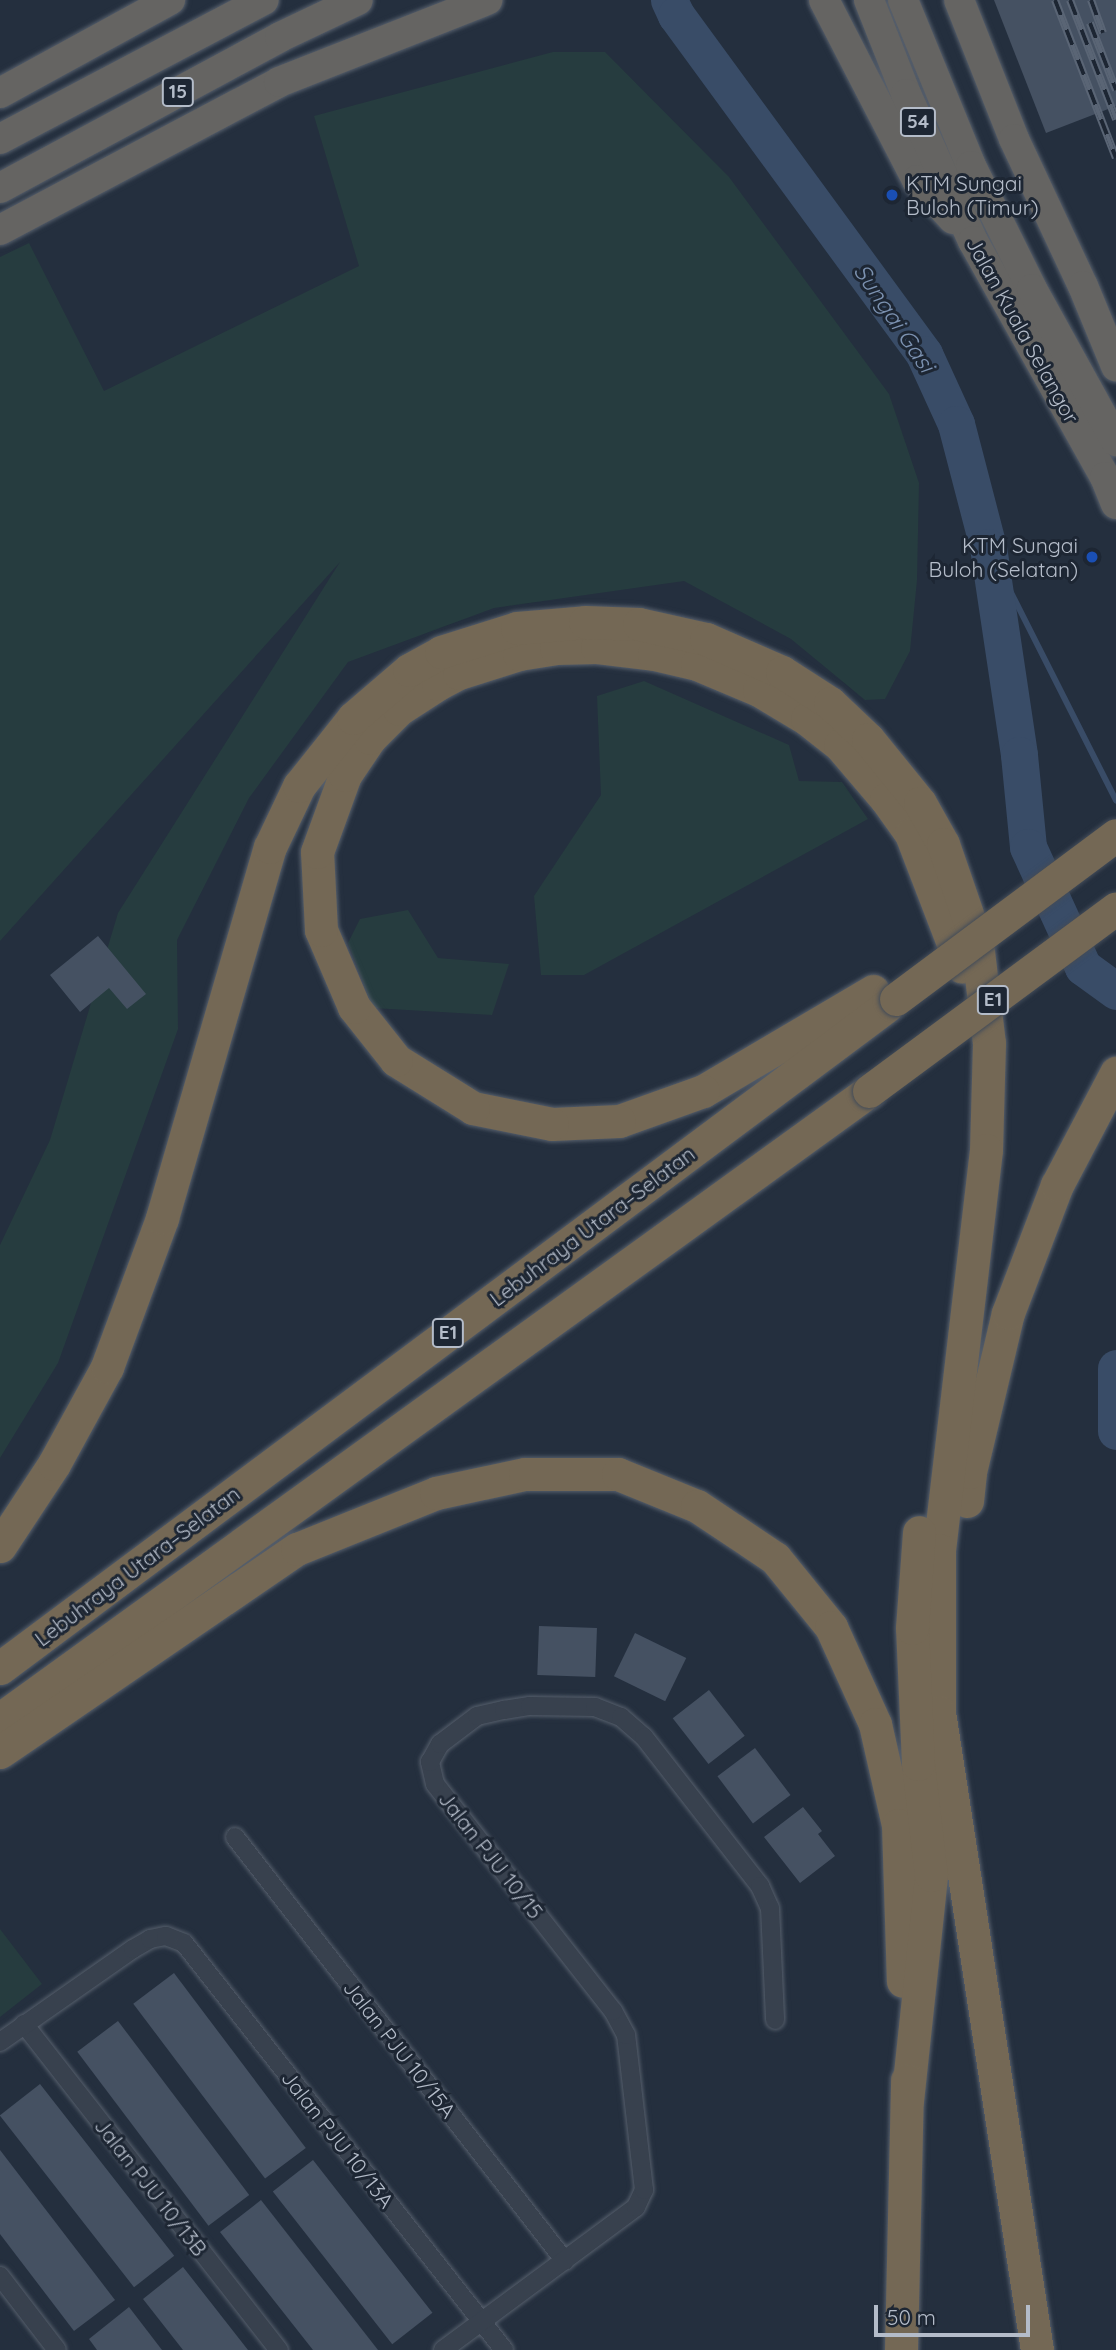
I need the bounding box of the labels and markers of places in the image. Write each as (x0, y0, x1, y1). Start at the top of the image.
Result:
place label: KTM Sungai Buloh (Timur) (906, 170, 1039, 220)
marker: KTM Sungai Buloh (Timur) (884, 187, 900, 203)
place label: KTM Sungai Buloh (Selatan) (929, 532, 1078, 582)
marker: KTM Sungai Buloh (Selatan) (1084, 549, 1100, 565)

